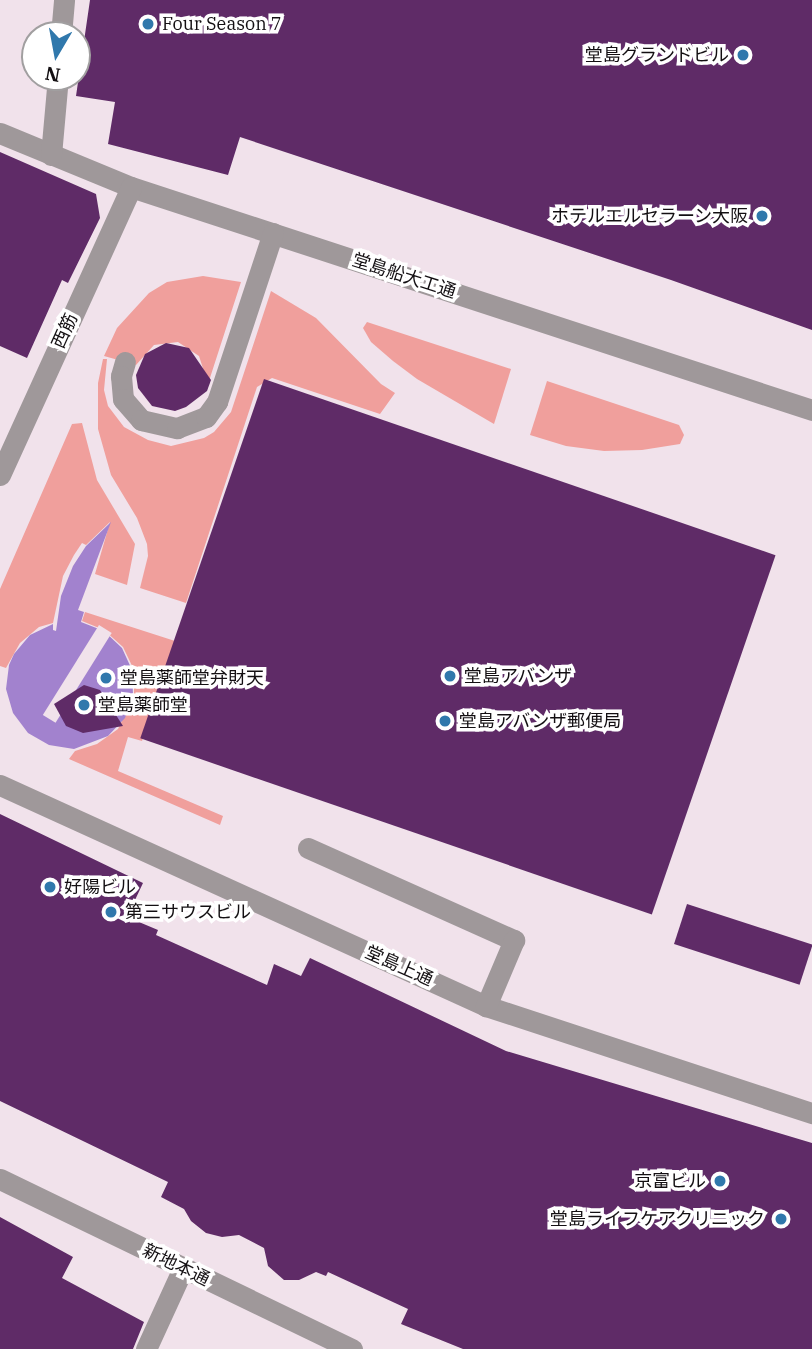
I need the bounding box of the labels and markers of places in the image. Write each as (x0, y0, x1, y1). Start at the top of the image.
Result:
place label: Four Season 7 (162, 13, 282, 35)
marker: Four Season 7 (140, 16, 156, 32)
place label: 堂島グランドビル (585, 44, 729, 66)
marker: 堂島グランドビル (735, 47, 751, 63)
place label: ホテルエルセラーン大阪 (550, 205, 748, 227)
marker: ホテルエルセラーン大阪 (754, 208, 770, 224)
place label: 堂島アバンザ (464, 665, 572, 687)
place label: 堂島薬師堂弁財天 (120, 667, 264, 689)
marker: 堂島アバンザ (442, 668, 458, 684)
marker: 堂島薬師堂弁財天 (98, 670, 114, 686)
place label: 堂島薬師堂 (98, 694, 188, 716)
marker: 堂島薬師堂 (76, 697, 92, 713)
place label: 堂島アバンザ郵便局 (459, 710, 621, 732)
marker: 堂島アバンザ郵便局 (437, 713, 453, 729)
place label: 好陽ビル (64, 876, 136, 898)
marker: 好陽ビル (42, 879, 58, 895)
place label: 第三サウスビル (125, 901, 251, 923)
marker: 第三サウスビル (103, 904, 119, 920)
place label: 京富ビル (634, 1170, 706, 1192)
marker: 京富ビル (712, 1173, 728, 1189)
place label: 堂島ライフケアクリニック (549, 1208, 765, 1230)
marker: 堂島ライフケアクリニック (771, 1209, 791, 1229)

